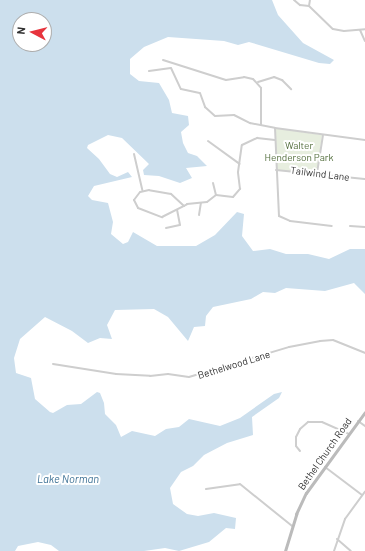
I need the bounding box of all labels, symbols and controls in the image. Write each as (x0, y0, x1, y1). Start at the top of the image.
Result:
north arrow (12, 12, 52, 52)
text: N (14, 26, 27, 35)
park label: Walter Henderson Park (265, 139, 333, 162)
street label: Tailwind Lane (290, 164, 350, 184)
street label: Bethelwood Lane (196, 348, 272, 382)
street label: Bethel Church Road (296, 416, 354, 492)
water label: Lake Norman (37, 472, 99, 486)

